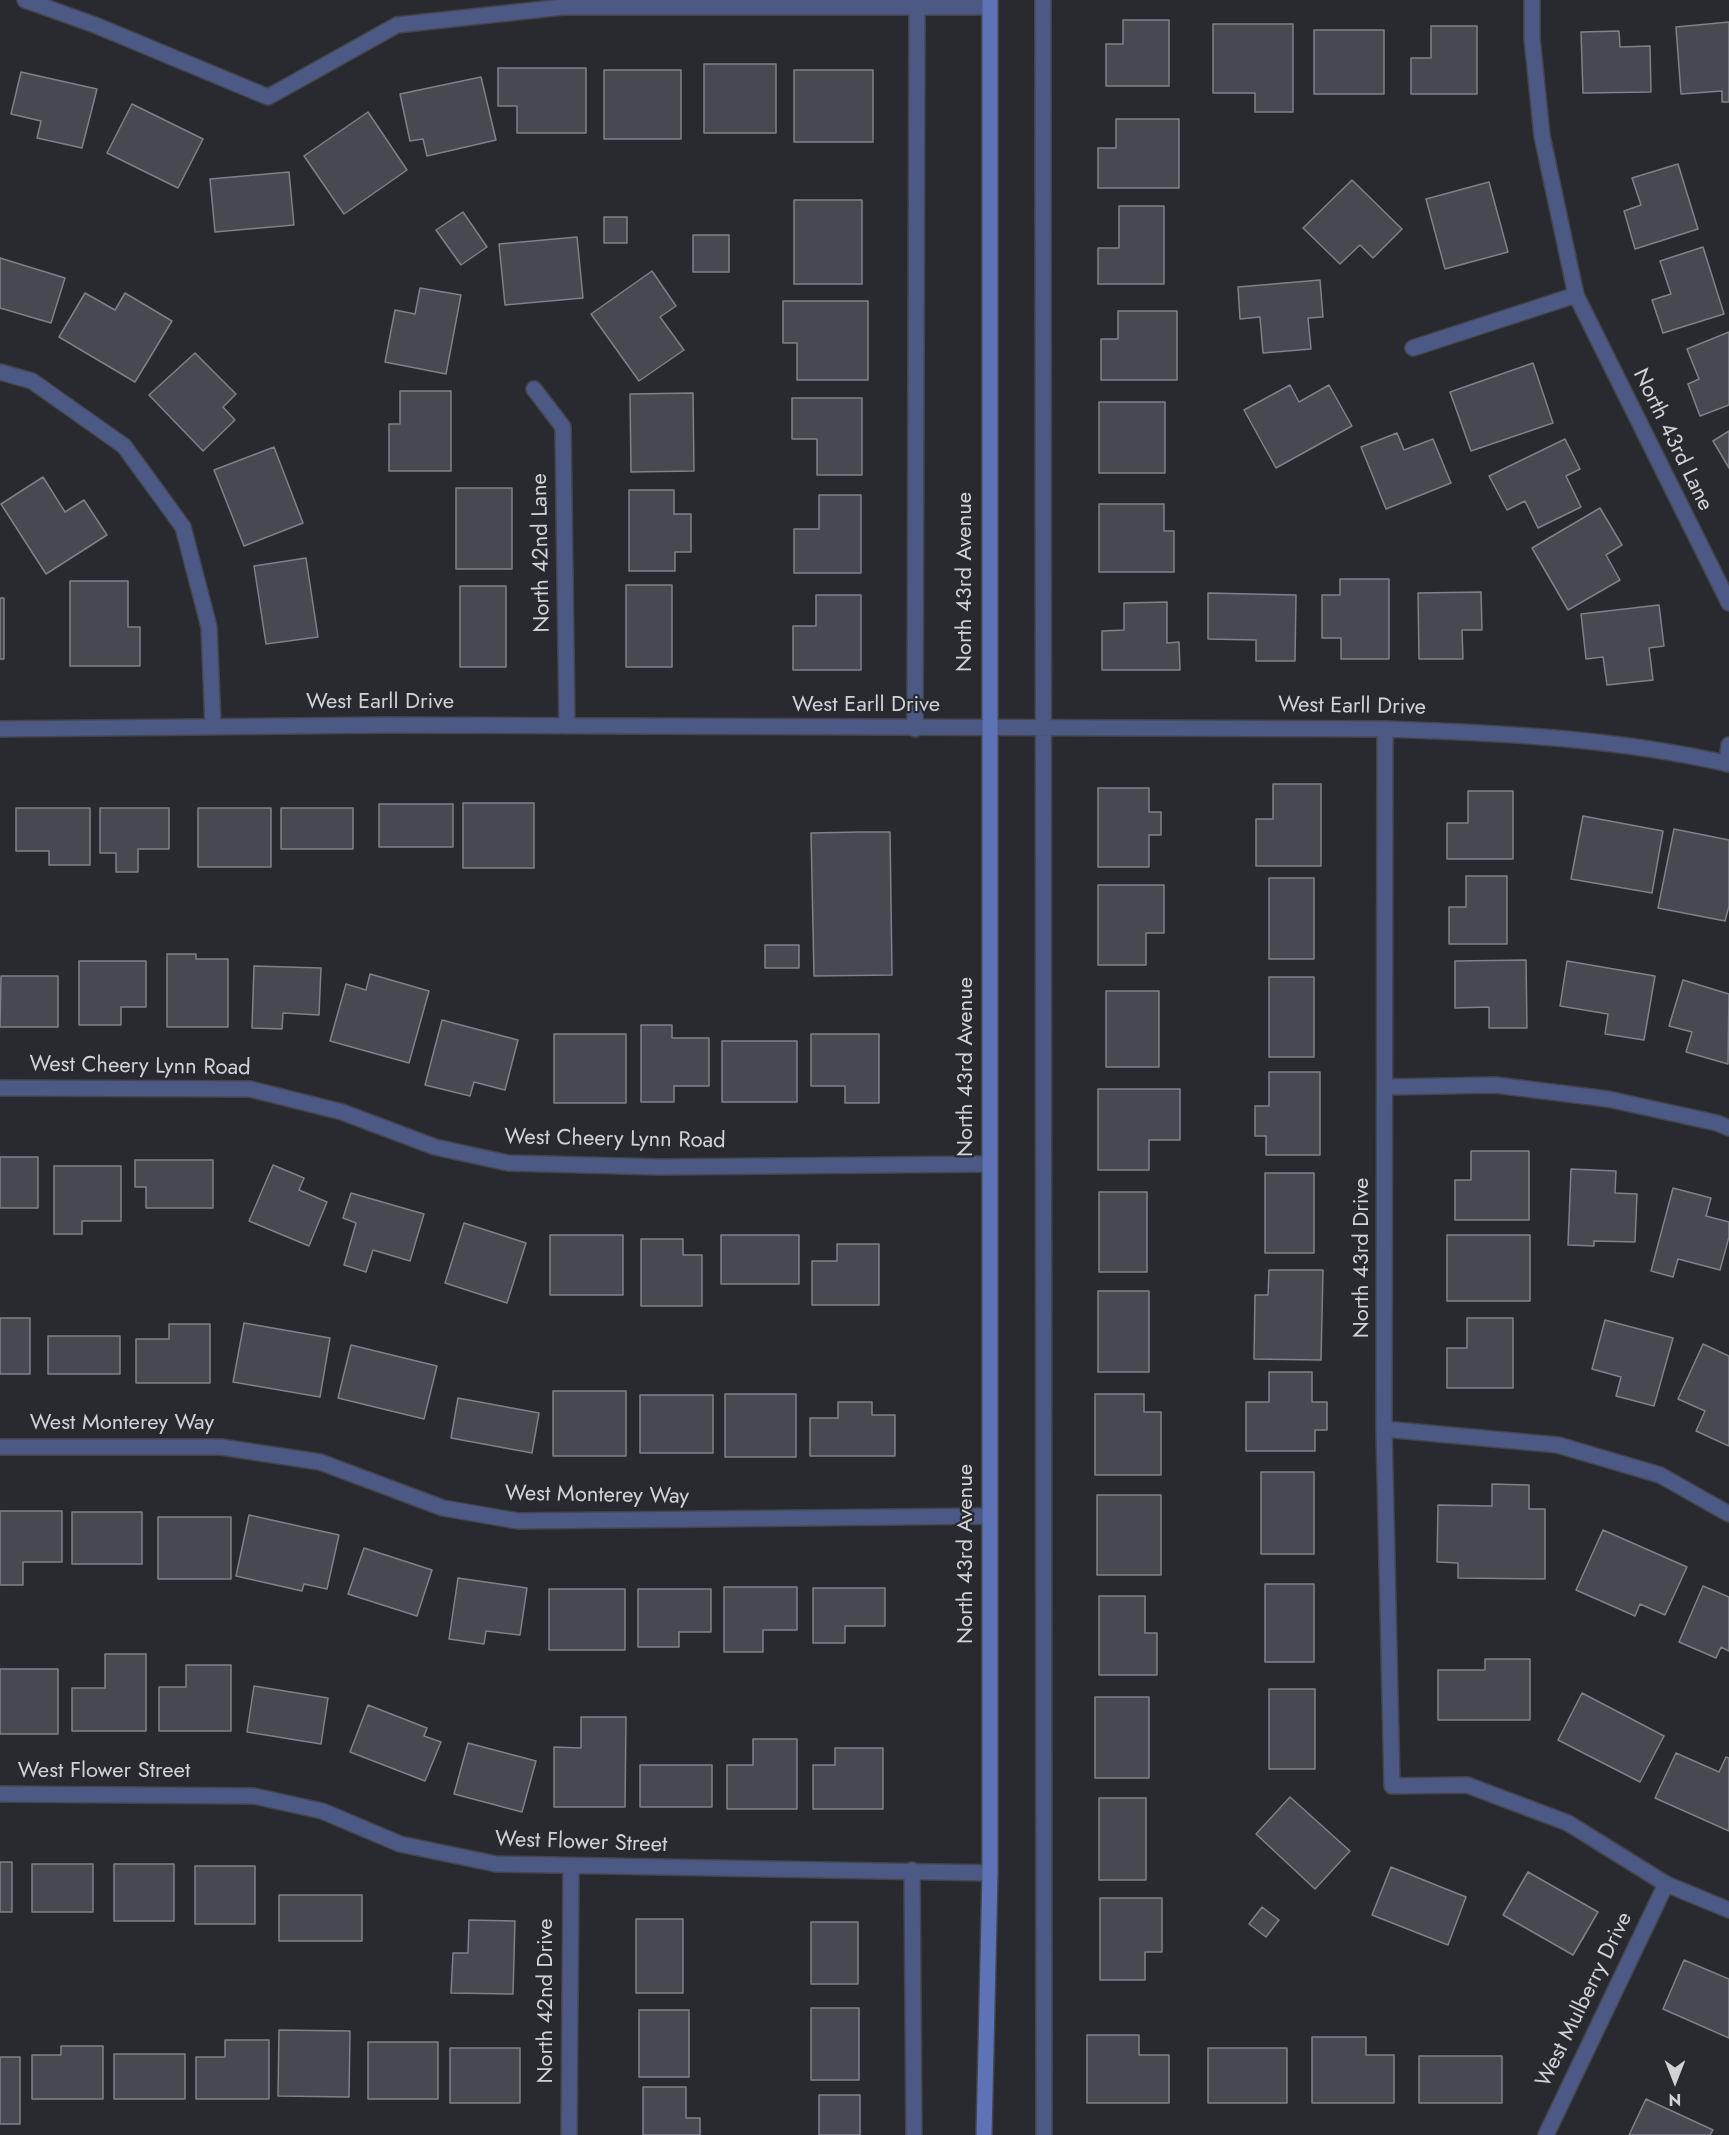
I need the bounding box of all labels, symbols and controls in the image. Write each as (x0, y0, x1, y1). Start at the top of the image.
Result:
street label: North 43rd Lane (1626, 365, 1718, 515)
street label: North 42nd Lane (527, 473, 557, 633)
street label: North 43rd Avenue (953, 492, 979, 672)
street label: West Earll Drive (306, 690, 454, 716)
street label: West Earll Drive (792, 693, 940, 719)
street label: West Earll Drive (1278, 693, 1426, 721)
street label: North 43rd Avenue (954, 977, 980, 1157)
street label: West Cheery Lynn Road (29, 1052, 251, 1082)
street label: West Cheery Lynn Road (504, 1125, 726, 1155)
street label: North 43rd Drive (1350, 1178, 1376, 1338)
street label: West Monterey Way (30, 1411, 214, 1437)
street label: North 43rd Avenue (954, 1464, 980, 1644)
street label: West Monterey Way (505, 1481, 689, 1511)
street label: West Flower Street (18, 1759, 190, 1785)
street label: West Flower Street (494, 1827, 668, 1859)
street label: West Mulberry Drive (1531, 1908, 1639, 2092)
street label: North 42nd Drive (534, 1919, 560, 2083)
north arrow (1645, 2051, 1705, 2111)
text: N (1669, 2088, 1681, 2111)

